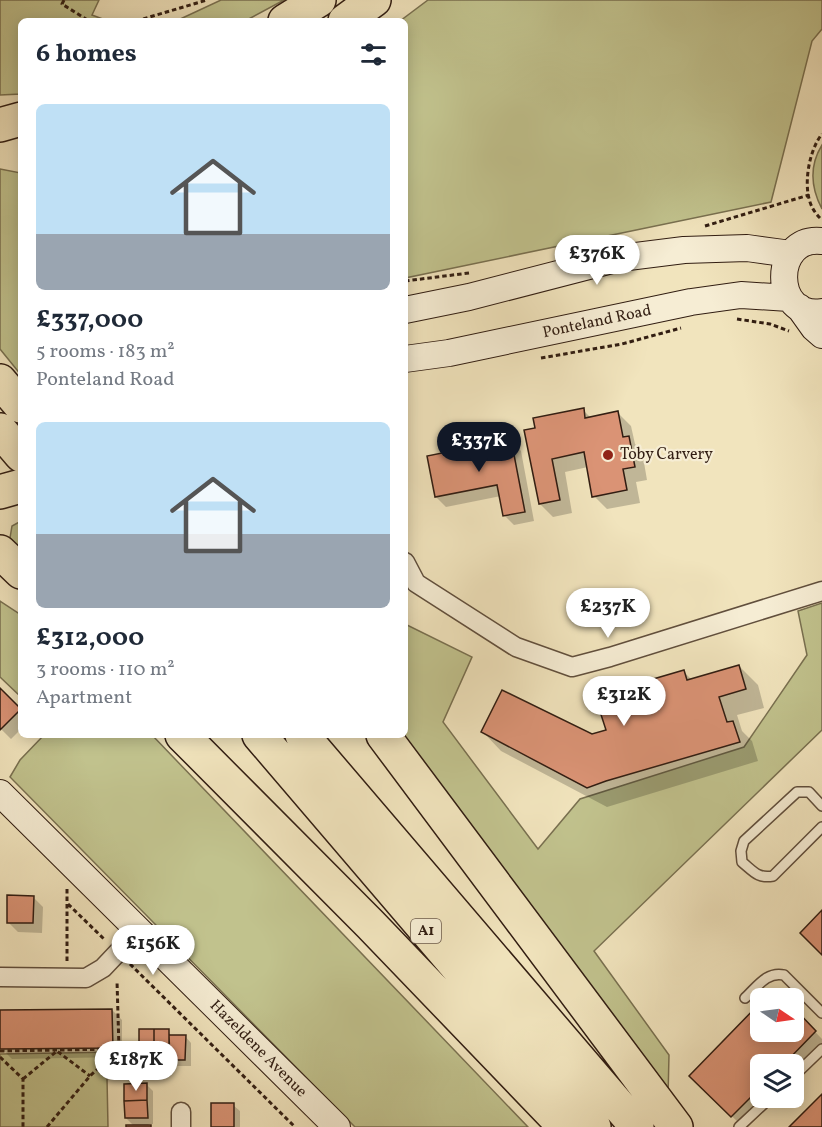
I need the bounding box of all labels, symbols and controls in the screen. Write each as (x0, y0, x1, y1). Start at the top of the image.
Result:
text: 6 homes (36, 36, 137, 72)
icon: filters (357, 38, 390, 71)
icon: home (159, 143, 267, 251)
pin: £376K (555, 235, 639, 286)
text: £376K (569, 240, 625, 268)
street label: Ponteland Road (541, 300, 653, 344)
text: £337,000 (36, 302, 143, 338)
text: 5 rooms · 183 m² (36, 338, 175, 366)
text: Ponteland Road (36, 366, 174, 394)
pin: £337K (437, 422, 521, 473)
text: £337K (451, 427, 507, 455)
place label: Toby Carvery (620, 444, 713, 466)
marker: Toby Carvery (601, 448, 615, 462)
icon: home (159, 461, 267, 569)
pin: £237K (566, 588, 650, 639)
text: £237K (580, 593, 636, 621)
text: £312,000 (36, 620, 144, 656)
text: 3 rooms · 110 m² (36, 656, 175, 684)
pin: £312K (582, 676, 666, 727)
text: £312K (597, 681, 651, 709)
text: Apartment (36, 684, 132, 712)
road number: A1 (411, 919, 441, 943)
pin: £156K (111, 925, 195, 976)
text: £156K (126, 930, 180, 958)
north arrow (750, 988, 804, 1042)
map controls (750, 988, 804, 1108)
street label: Hazeldene Avenue (204, 995, 312, 1103)
pin: £187K (94, 1041, 178, 1092)
text: £187K (109, 1046, 163, 1074)
button: layers (750, 1054, 804, 1108)

